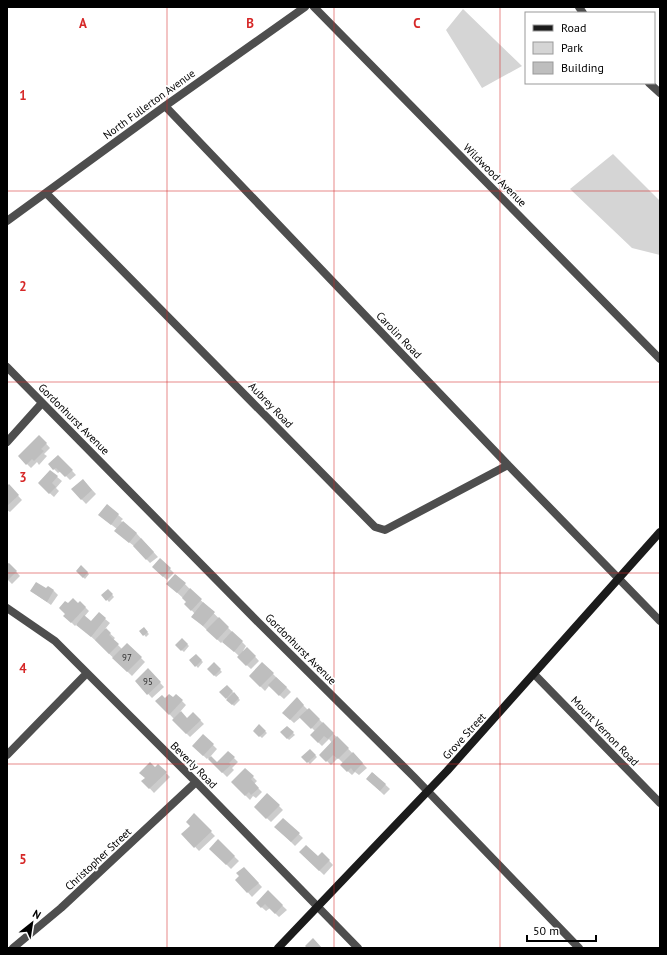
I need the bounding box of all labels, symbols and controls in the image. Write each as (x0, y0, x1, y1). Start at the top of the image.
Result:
legend (525, 12, 655, 84)
text: A (79, 15, 87, 32)
text: B (246, 15, 254, 32)
text: C (413, 15, 421, 32)
text: Road (561, 20, 586, 35)
text: Park (561, 40, 583, 55)
text: Building (561, 60, 604, 75)
street label: North Fullerton Avenue (100, 66, 198, 142)
text: 1 (19, 87, 27, 104)
street label: Wildwood Avenue (460, 140, 530, 210)
text: 2 (19, 278, 27, 295)
street label: Carolin Road (373, 309, 425, 361)
street label: Aubrey Road (246, 379, 296, 431)
street label: Gordonhurst Avenue (35, 380, 113, 458)
text: 3 (19, 469, 27, 486)
street label: Gordonhurst Avenue (262, 610, 340, 688)
house number: 97 (122, 652, 132, 663)
text: 4 (19, 660, 27, 677)
house number: 95 (143, 676, 153, 687)
street label: Mount Vernon Road (568, 693, 642, 769)
street label: Grove Street (439, 710, 489, 762)
street label: Beverly Road (168, 739, 220, 791)
street label: Christopher Street (62, 825, 134, 893)
text: 5 (19, 851, 27, 868)
north arrow (12, 903, 52, 943)
text: N (30, 906, 44, 922)
scale bar (527, 917, 596, 943)
text: 50 m (533, 923, 559, 938)

